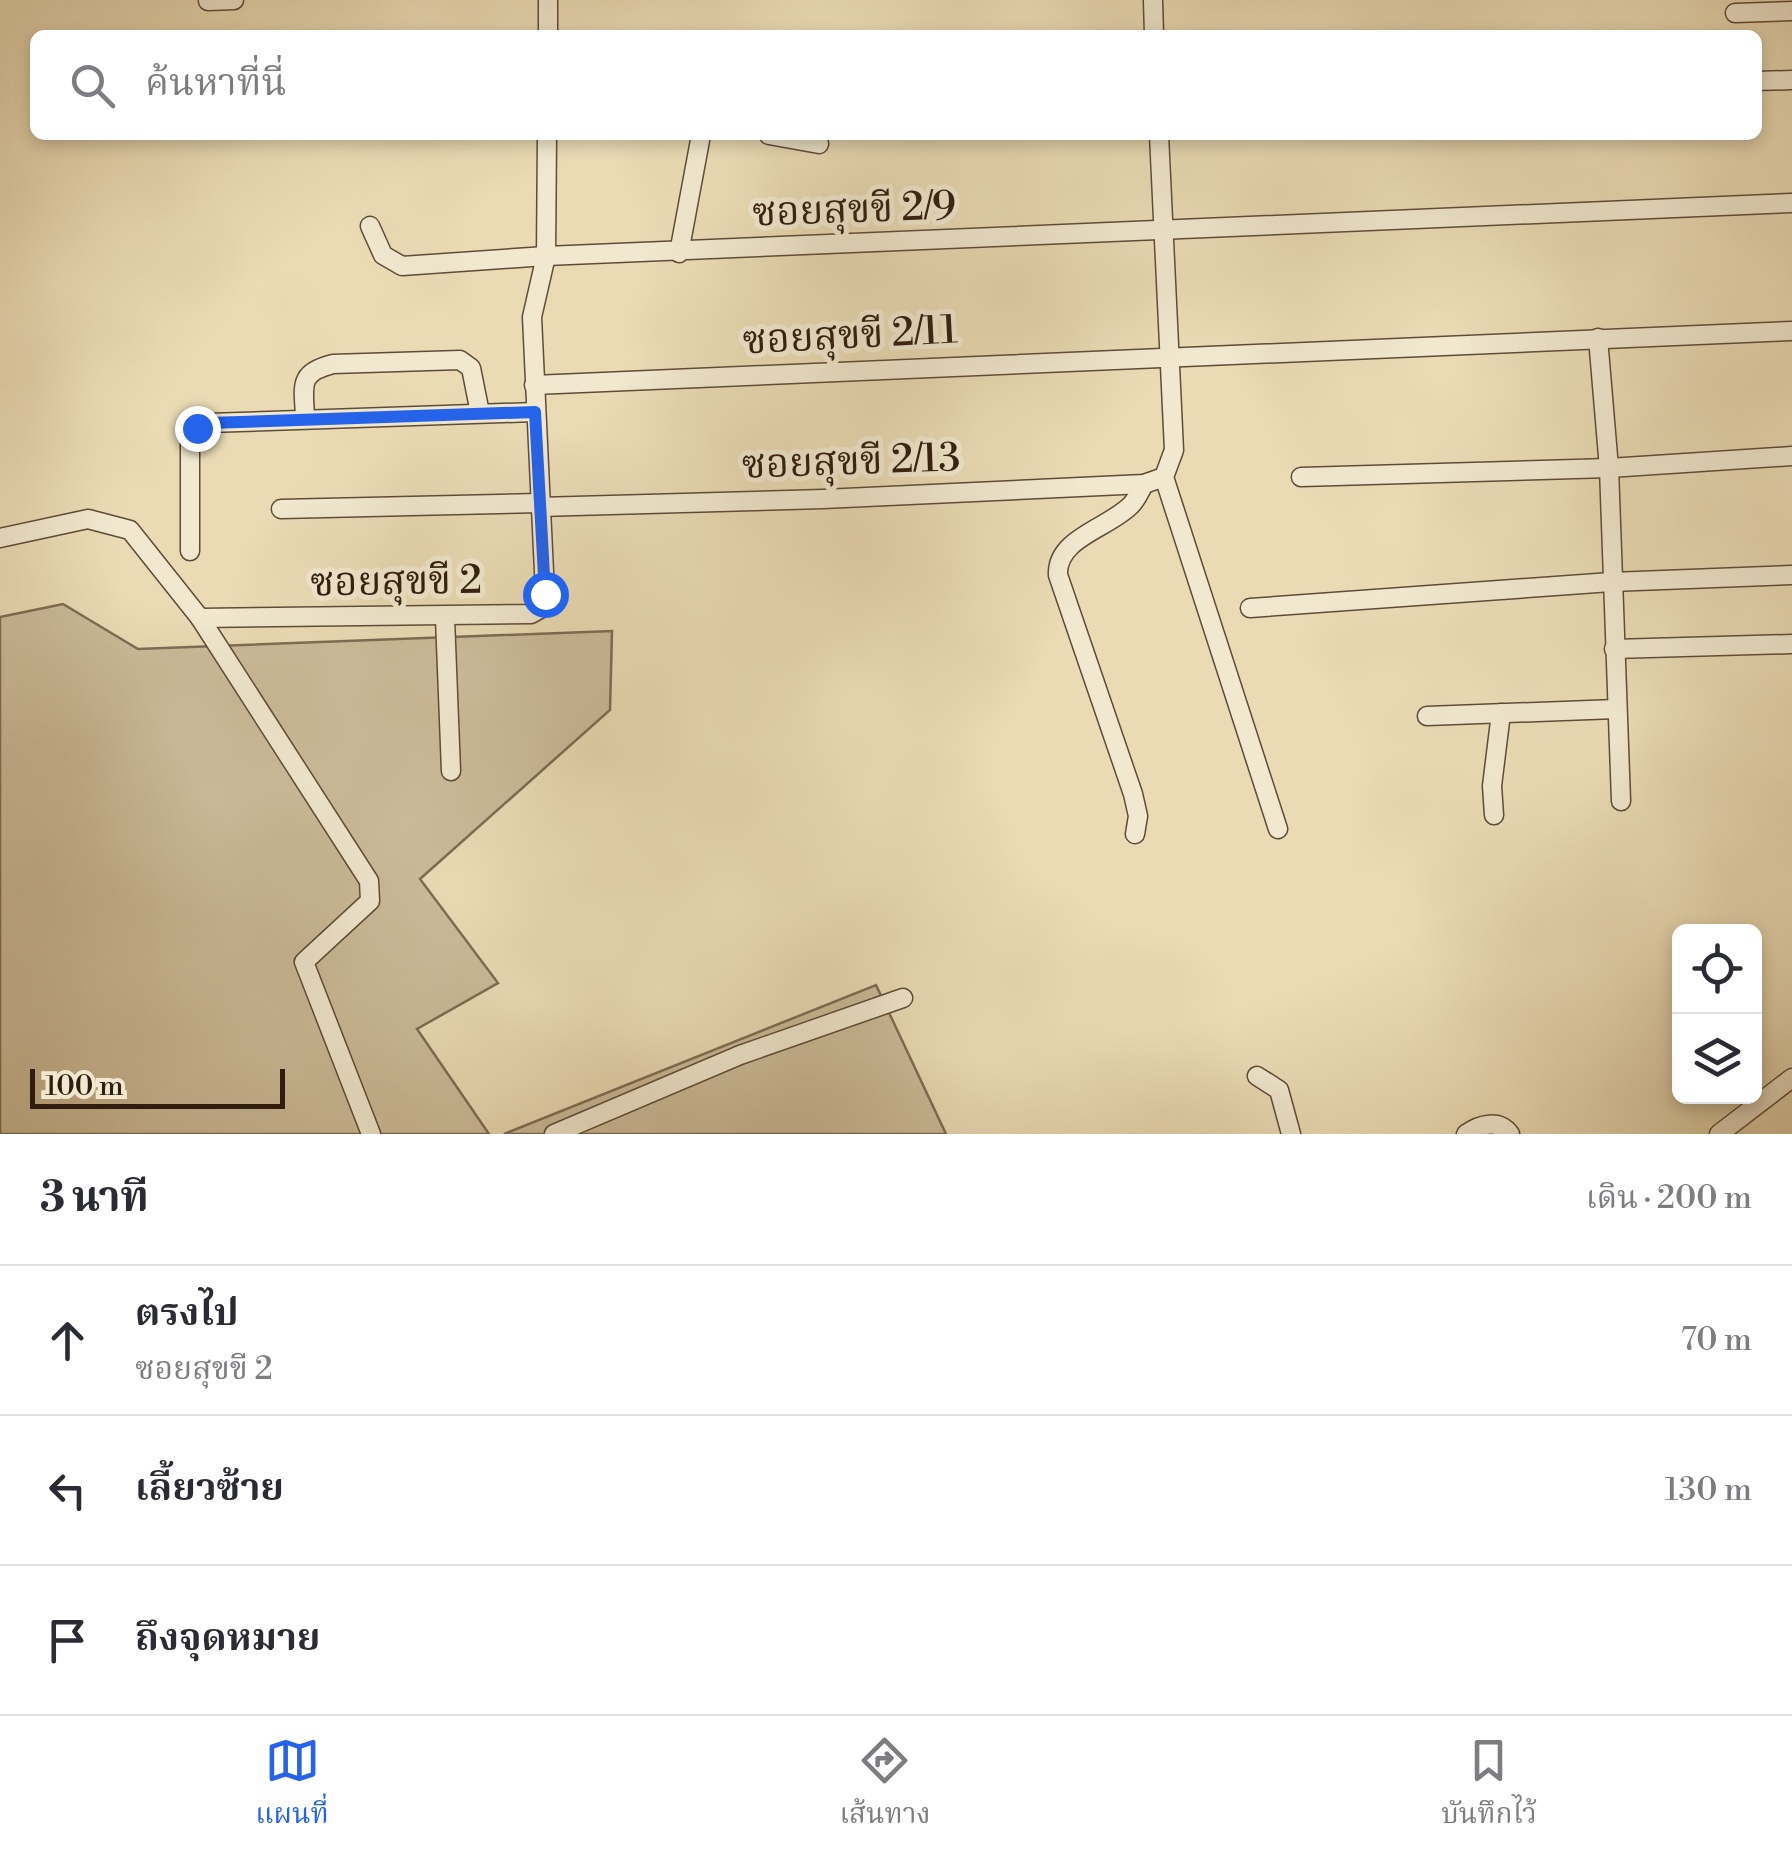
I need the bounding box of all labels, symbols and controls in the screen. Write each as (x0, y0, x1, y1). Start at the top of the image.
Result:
search box (30, 30, 1762, 140)
icon: search (65, 58, 120, 113)
text: ค้นหาที่นี่ (145, 60, 286, 107)
street label: ซอยสุขขี 2/9 (751, 181, 957, 239)
street label: ซอยสุขขี 2/11 (741, 305, 959, 367)
route end (175, 406, 221, 452)
street label: ซอยสุขขี 2/13 (741, 433, 961, 491)
street label: ซอยสุขขี 2 (309, 556, 483, 608)
route start (523, 572, 569, 618)
map controls (1672, 924, 1762, 1104)
button: locate (1672, 924, 1762, 1014)
button: layers (1672, 1014, 1762, 1104)
scale bar (30, 1064, 285, 1108)
text: 100 m (45, 1069, 124, 1104)
text: 3 นาที (40, 1172, 149, 1225)
text: เดิน · 200 m (1586, 1178, 1752, 1218)
text: ตรงไป (135, 1290, 239, 1337)
icon: ahead (40, 1313, 95, 1368)
text: 70 m (1681, 1320, 1752, 1360)
text: ซอยสุขขี 2 (135, 1349, 273, 1389)
icon: left (40, 1463, 95, 1518)
text: เลี้ยวซ้าย (135, 1465, 284, 1512)
text: 130 m (1665, 1470, 1752, 1510)
icon: arrive (40, 1613, 95, 1668)
text: ถึงจุดหมาย (135, 1615, 320, 1662)
tab: แผนที่ (255, 1733, 329, 1838)
tab: เส้นทาง (839, 1733, 931, 1838)
tab: บันทึกไว้ (1441, 1733, 1537, 1838)

